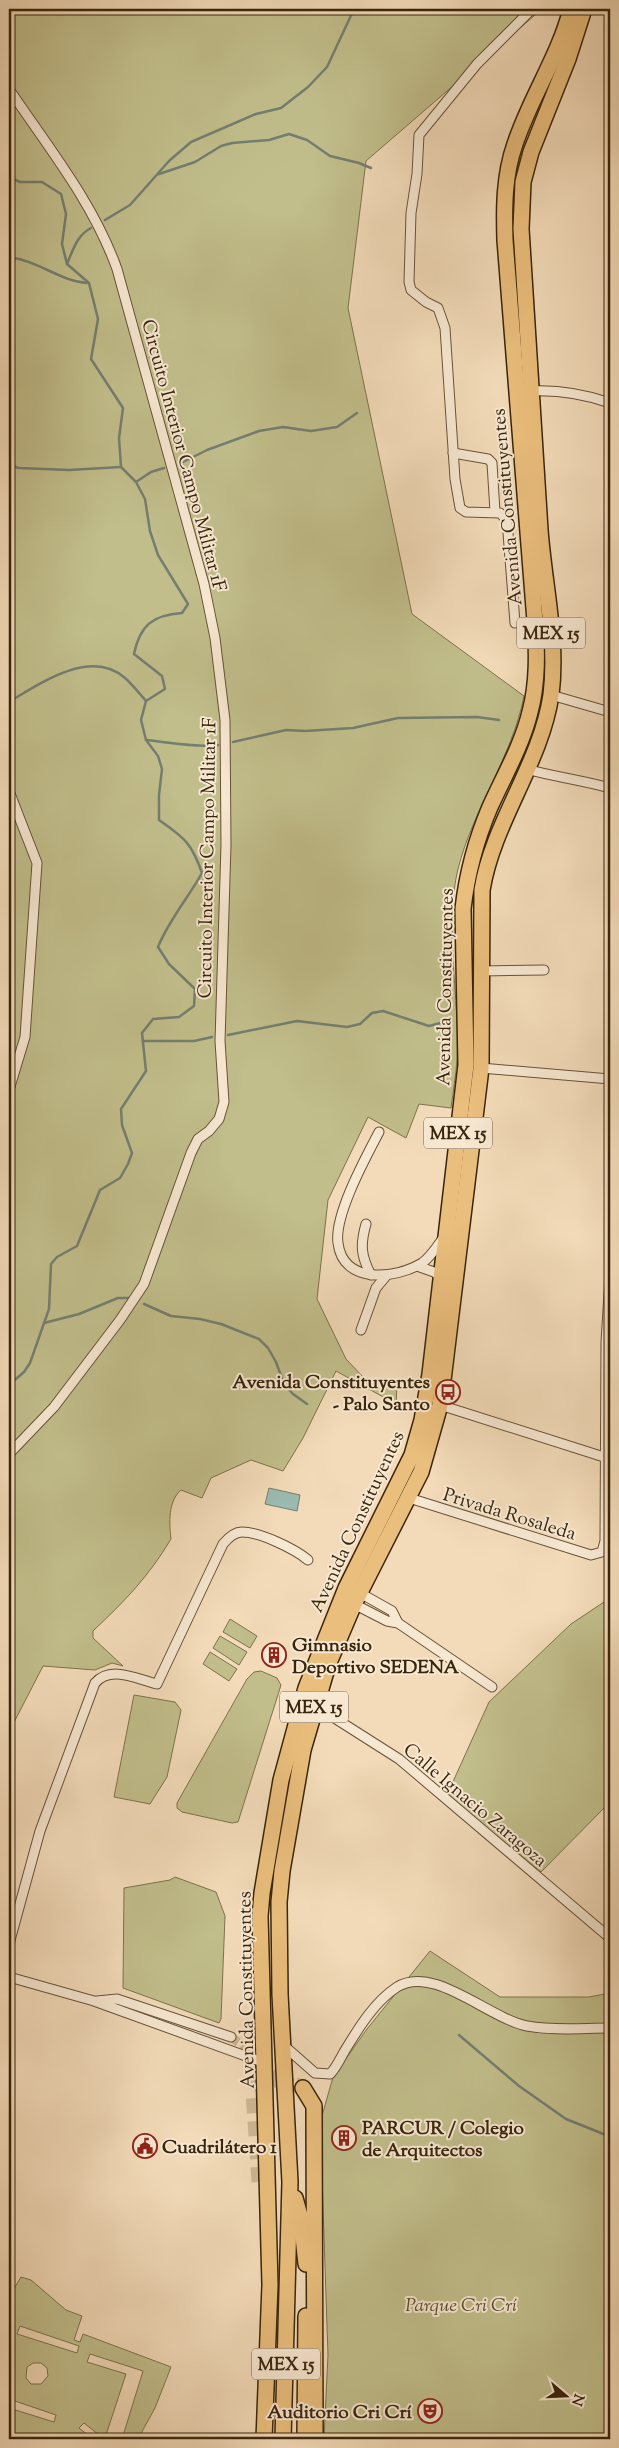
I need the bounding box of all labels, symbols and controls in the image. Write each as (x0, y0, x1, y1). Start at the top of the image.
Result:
street label: Circuito Interior Campo Militar 1F (133, 317, 232, 595)
street label: Avenida Constituyentes (486, 407, 531, 606)
road number: MEX 15 (517, 618, 585, 648)
street label: Circuito Interior Campo Militar 1F (193, 717, 224, 999)
street label: Avenida Constituyentes (431, 888, 462, 1086)
road number: MEX 15 (424, 1118, 492, 1148)
place label: Avenida Constituyentes - Palo Santo (232, 1370, 431, 1419)
bus stop icon: Avenida Constituyentes - Palo Santo (435, 1379, 461, 1405)
street label: Avenida Constituyentes (304, 1427, 412, 1617)
street label: Privada Rosaleda (439, 1482, 579, 1549)
place label: Gimnasio Deportivo SEDENA (292, 1633, 460, 1682)
building icon: Gimnasio Deportivo SEDENA (261, 1642, 287, 1668)
road number: MEX 15 (280, 1691, 348, 1722)
street label: Calle Ignacio Zaragoza (396, 1737, 553, 1875)
street label: Avenida Constituyentes (232, 1891, 263, 2089)
place label: PARCUR / Colegio de Arquitectos (362, 2116, 525, 2165)
building icon: PARCUR / Colegio de Arquitectos (331, 2125, 357, 2151)
public building icon: Cuadrilátero 1 (132, 2133, 158, 2159)
place label: Cuadrilátero 1 (162, 2135, 277, 2162)
park label: Parque Cri Crí (405, 2293, 517, 2320)
road number: MEX 15 (252, 2348, 320, 2380)
north arrow (542, 2370, 592, 2420)
text: N (565, 2391, 588, 2408)
theatre icon: Auditorio Cri Crí (417, 2398, 443, 2424)
place label: Auditorio Cri Crí (267, 2400, 413, 2427)

